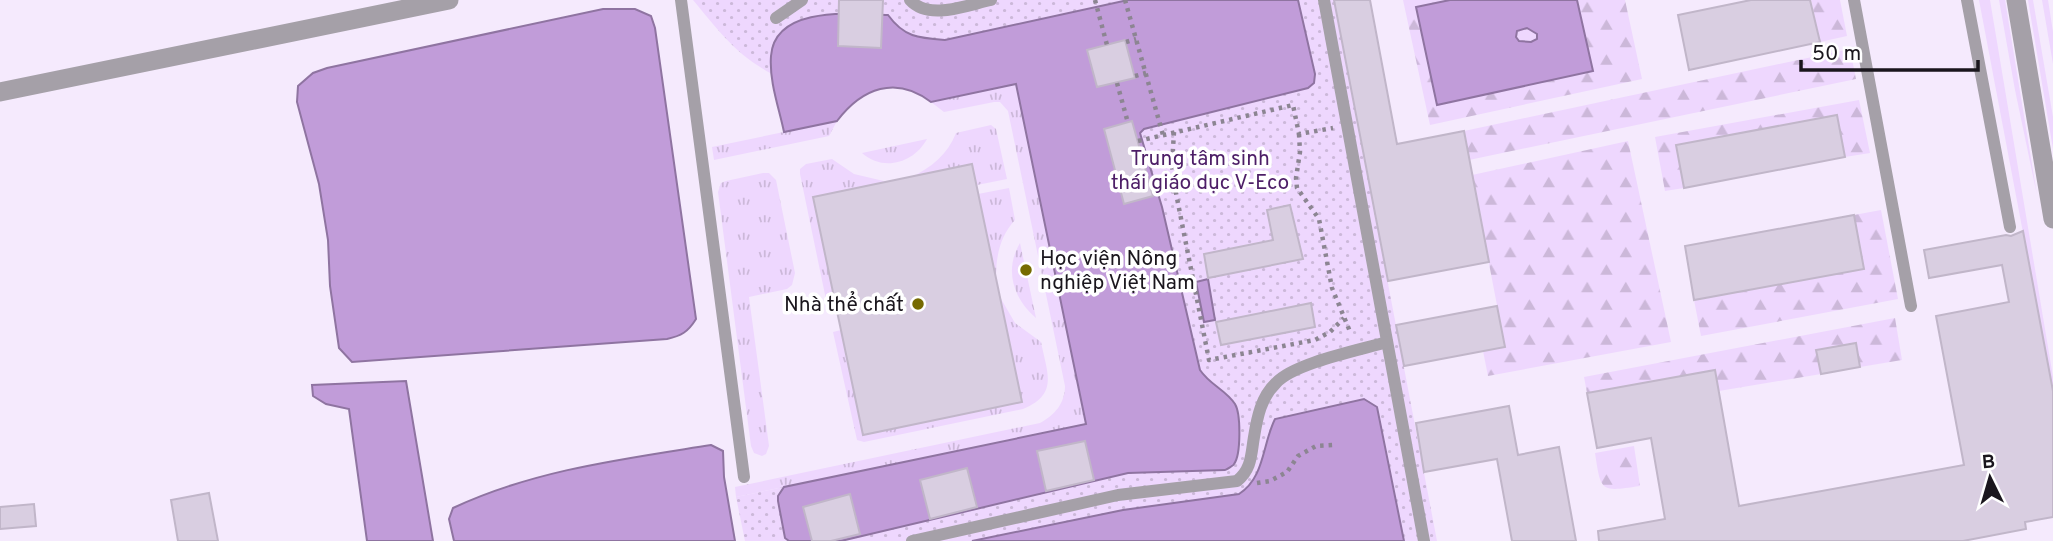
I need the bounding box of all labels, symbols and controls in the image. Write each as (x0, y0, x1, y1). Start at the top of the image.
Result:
scale bar (1801, 28, 1978, 72)
text: 50 m (1812, 41, 1861, 68)
park label: Trung tâm sinh thái giáo dục V-Eco (1111, 146, 1289, 197)
place label: Học viện Nông nghiệp Việt Nam (1040, 246, 1195, 297)
marker: Học viện Nông nghiệp Việt Nam (1018, 262, 1034, 278)
place label: Nhà thể chất (784, 290, 904, 319)
marker: Nhà thể chất (910, 296, 926, 312)
north arrow (1955, 443, 2025, 513)
text: B (1981, 451, 1996, 476)

